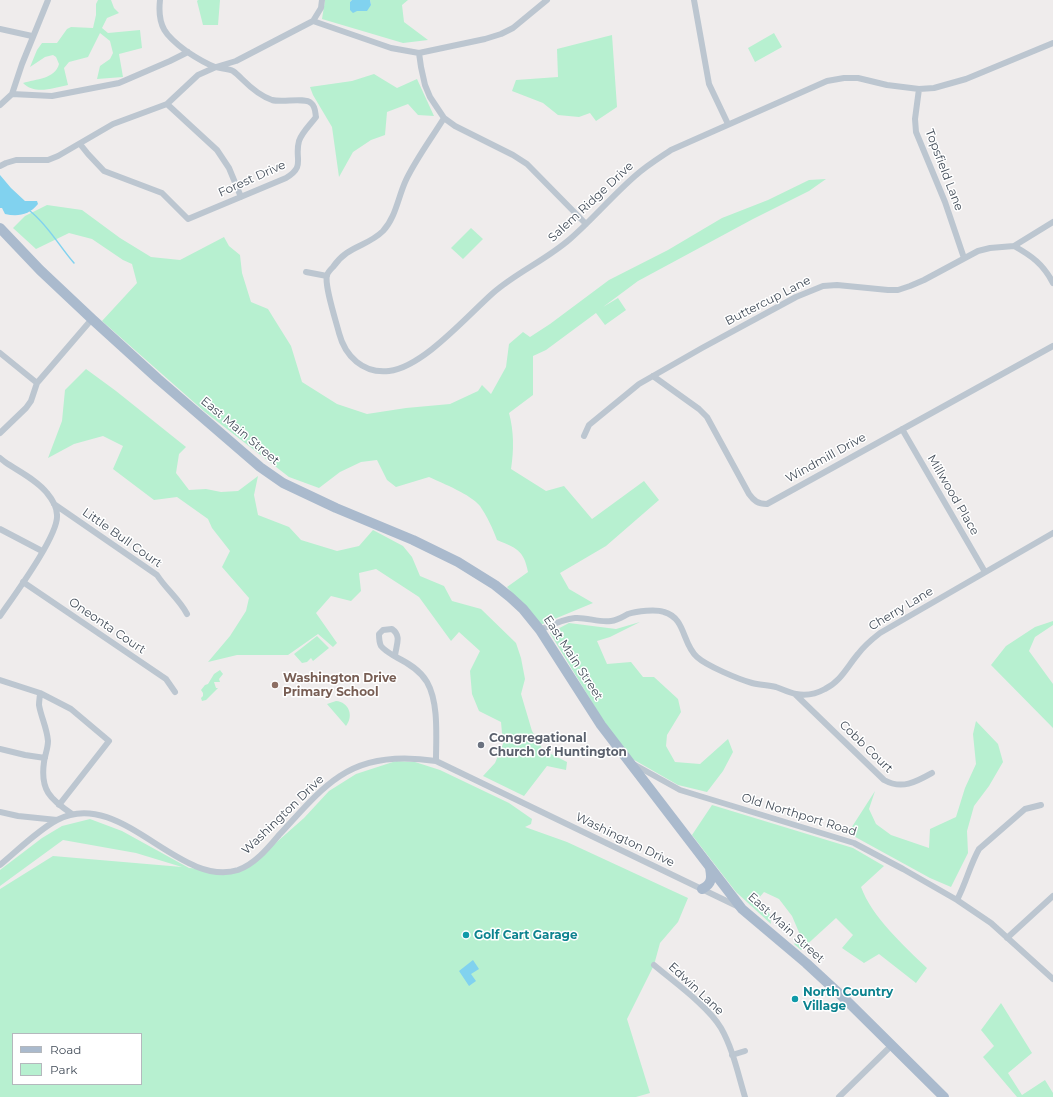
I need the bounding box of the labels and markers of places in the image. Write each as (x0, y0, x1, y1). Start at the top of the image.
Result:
place label: Washington Drive Primary School (283, 671, 397, 699)
marker: Washington Drive Primary School (270, 680, 280, 690)
place label: Congregational Church of Huntington (489, 731, 627, 759)
marker: Congregational Church of Huntington (476, 740, 486, 750)
place label: Golf Cart Garage (474, 928, 578, 942)
marker: Golf Cart Garage (461, 930, 471, 940)
place label: North Country Village (803, 985, 893, 1013)
marker: North Country Village (790, 994, 800, 1004)

